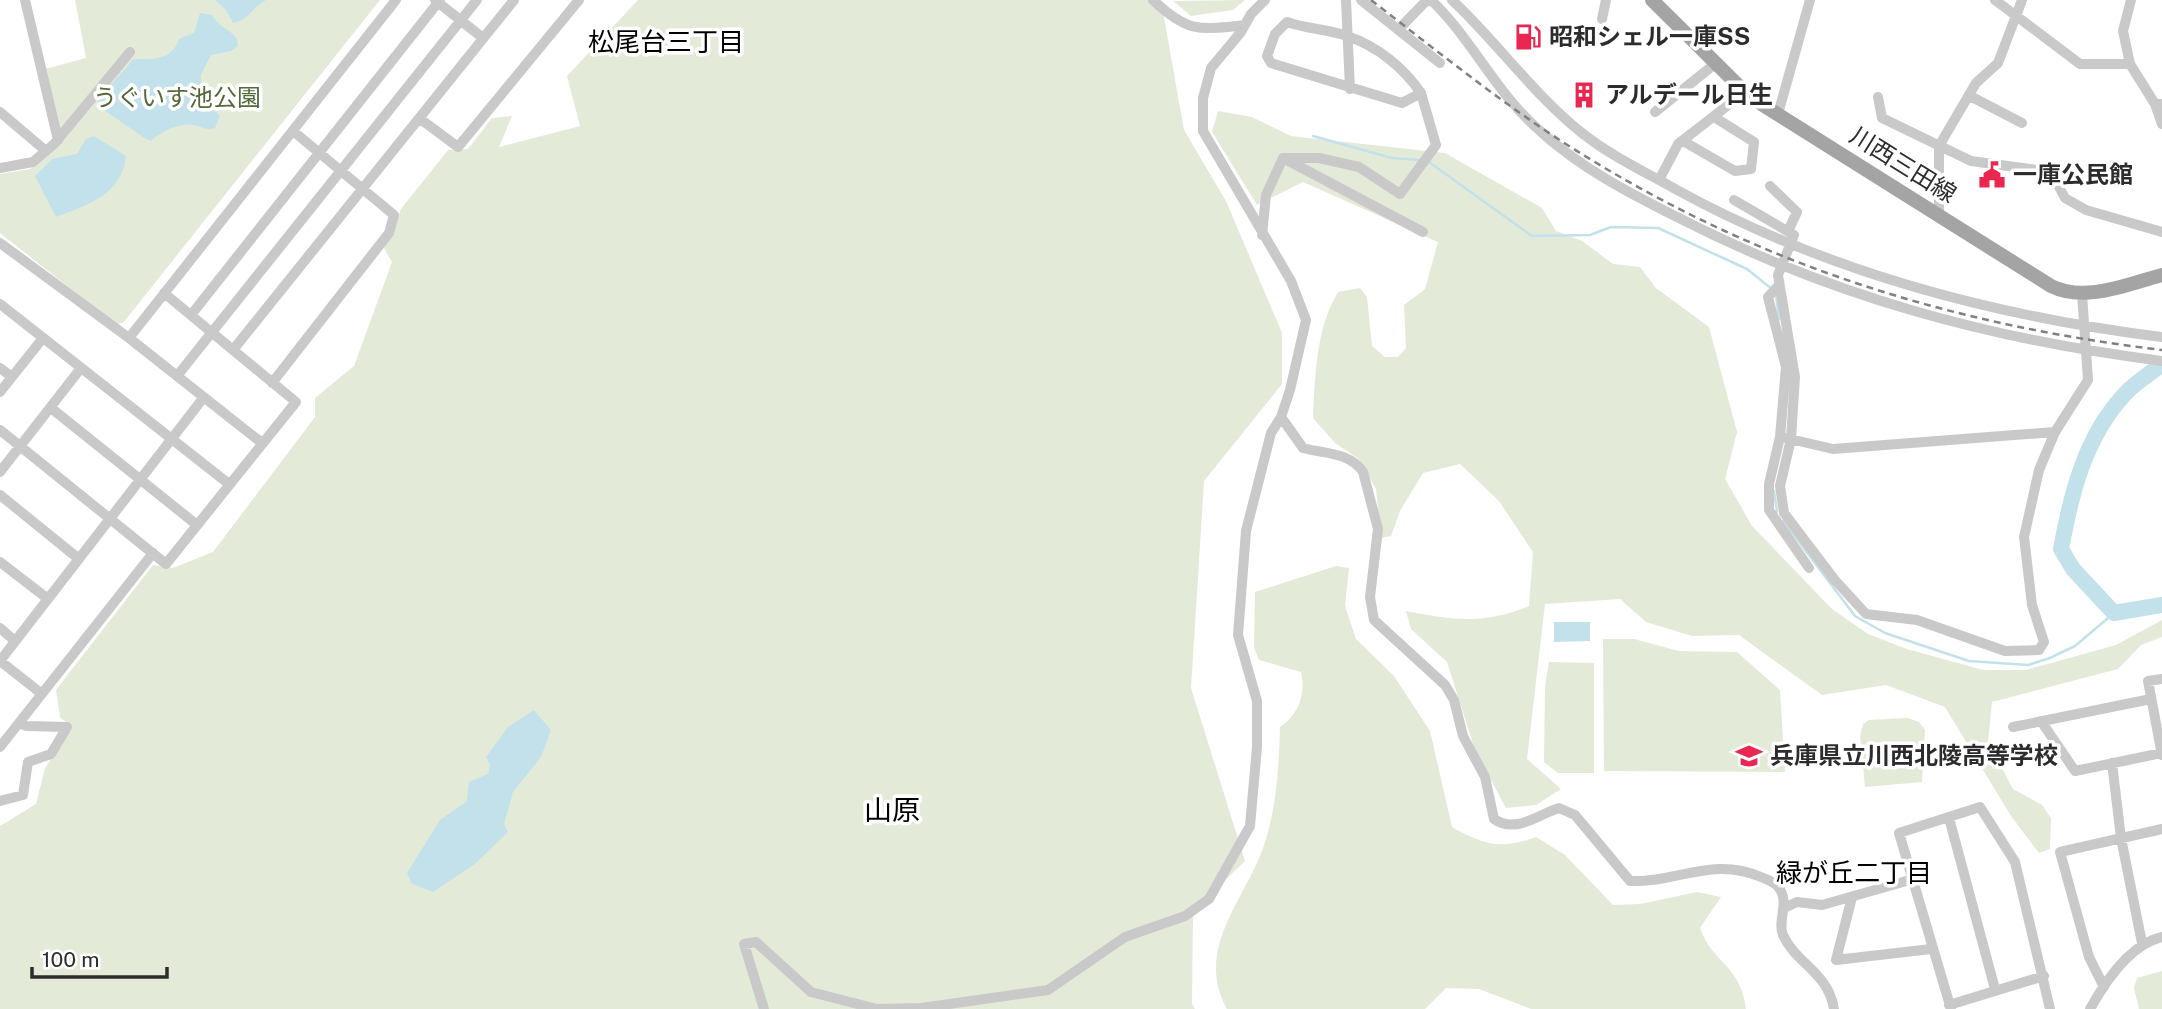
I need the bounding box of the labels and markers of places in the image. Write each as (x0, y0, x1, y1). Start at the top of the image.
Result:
fuel station icon: 昭和シェル一庫SS (1513, 22, 1543, 52)
place label: 昭和シェル一庫SS (1549, 22, 1750, 50)
building icon: アルデール日生 (1569, 80, 1599, 110)
place label: アルデール日生 (1605, 80, 1773, 108)
public building icon: 一庫公民館 (1977, 160, 2007, 190)
place label: 一庫公民館 (2013, 160, 2133, 188)
school or university icon: 兵庫県立川西北陵高等学校 (1734, 741, 1764, 771)
place label: 兵庫県立川西北陵高等学校 (1770, 741, 2058, 769)

